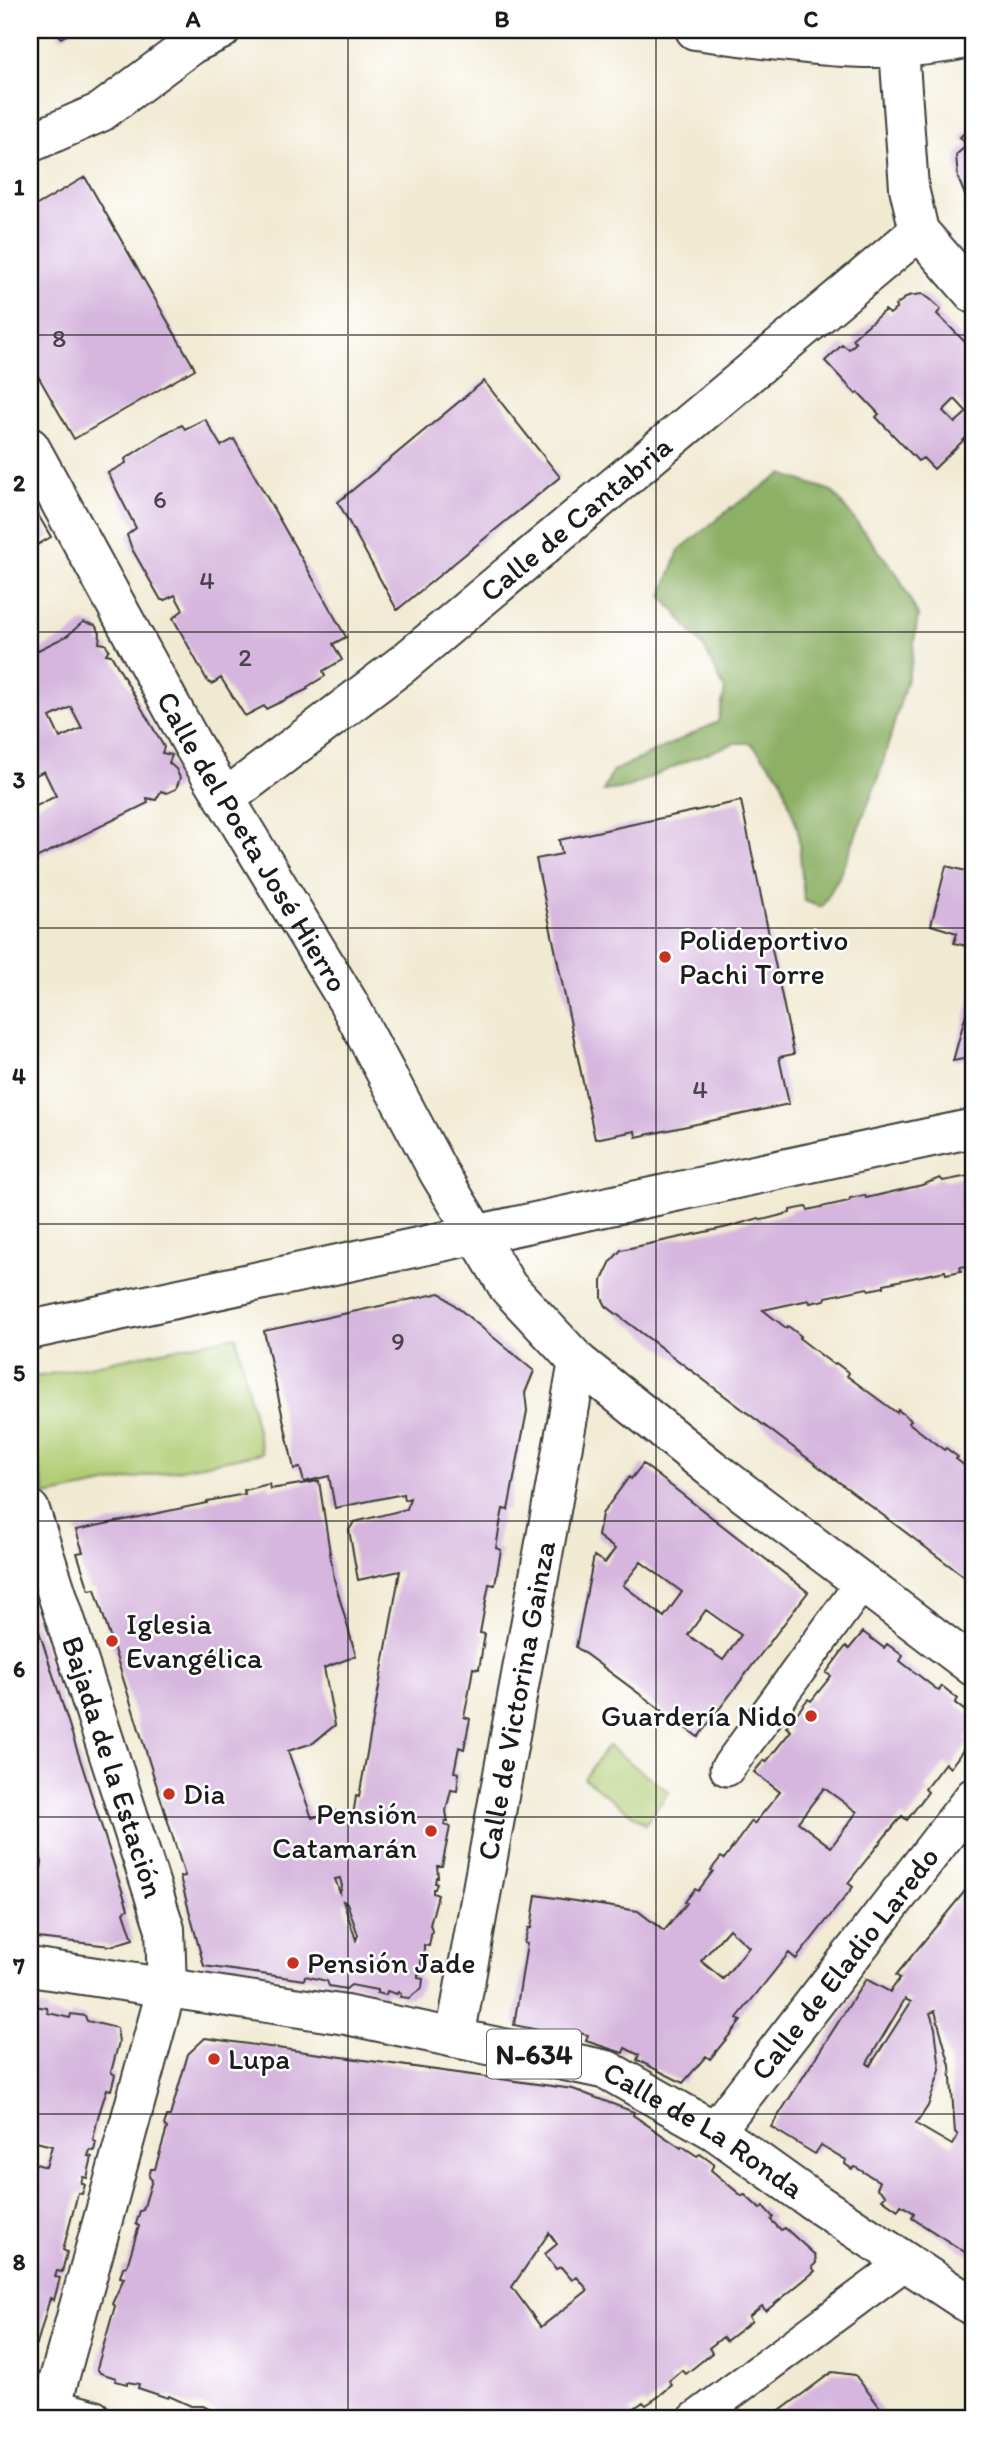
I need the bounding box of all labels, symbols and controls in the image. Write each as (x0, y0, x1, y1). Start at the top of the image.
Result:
text: A (185, 5, 201, 33)
text: B (495, 5, 510, 33)
text: C (804, 5, 819, 33)
text: 1 (14, 173, 25, 201)
house number: 8 (52, 322, 66, 354)
street label: Calle de Cantabria (472, 427, 680, 609)
text: 2 (13, 469, 26, 497)
house number: 6 (153, 483, 167, 515)
house number: 4 (199, 564, 215, 596)
house number: 2 (238, 641, 252, 673)
street label: Calle del Poeta José Hierro (149, 685, 357, 999)
text: 3 (13, 766, 26, 794)
place label: Polideportivo Pachi Torre (679, 921, 848, 992)
marker: Polideportivo Pachi Torre (657, 949, 673, 965)
text: 4 (12, 1062, 26, 1090)
house number: 4 (692, 1073, 708, 1105)
house number: 9 (391, 1325, 405, 1357)
text: 5 (13, 1359, 25, 1387)
street label: Calle de Victorina Gainza (469, 1537, 563, 1863)
place label: Iglesia Evangélica (126, 1605, 263, 1676)
street label: Bajada de la Estación (54, 1631, 173, 1902)
marker: Iglesia Evangélica (104, 1633, 120, 1649)
text: 6 (13, 1655, 25, 1683)
place label: Guardería Nido (601, 1697, 797, 1734)
marker: Guardería Nido (803, 1708, 819, 1724)
place label: Dia (183, 1775, 226, 1812)
marker: Dia (161, 1786, 177, 1802)
place label: Pensión Catamarán (272, 1795, 417, 1866)
marker: Pensión Catamarán (423, 1823, 439, 1839)
street label: Calle de Eladio Laredo (742, 1839, 947, 2087)
place label: Pensión Jade (307, 1944, 476, 1981)
text: 7 (12, 1952, 25, 1980)
marker: Pensión Jade (285, 1955, 301, 1971)
road number: N-634 (487, 2030, 581, 2078)
place label: Lupa (228, 2040, 290, 2077)
marker: Lupa (206, 2051, 222, 2067)
street label: Calle de La Ronda (597, 2053, 812, 2207)
text: 8 (13, 2248, 26, 2276)

